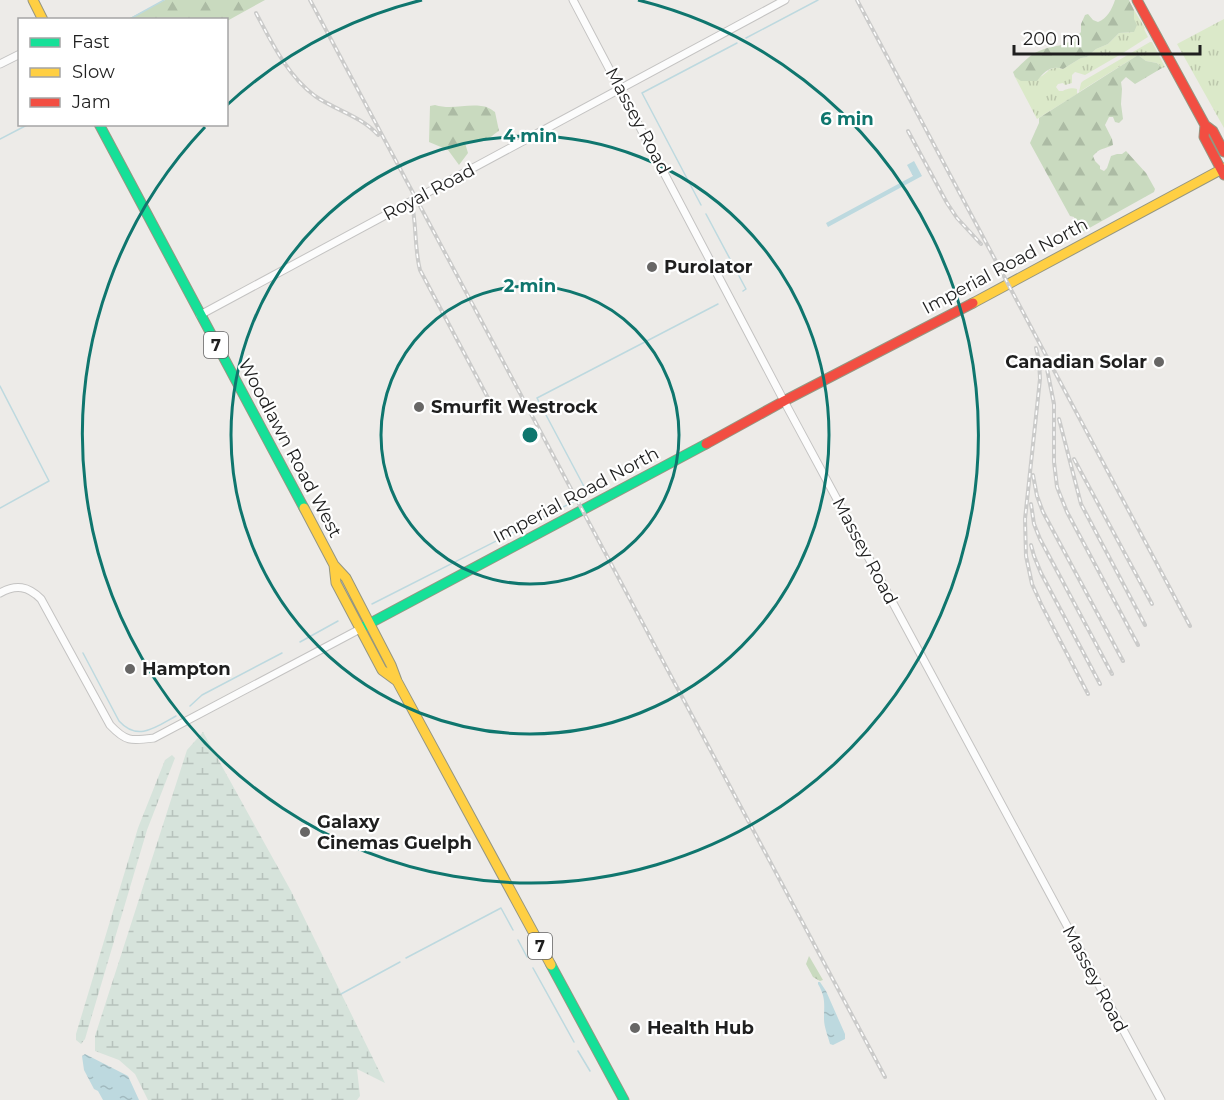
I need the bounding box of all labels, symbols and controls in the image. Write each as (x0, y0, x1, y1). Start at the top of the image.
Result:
legend (18, 18, 228, 126)
scale bar (1014, 18, 1200, 56)
text: 200 m (1023, 28, 1081, 50)
text: Fast (72, 31, 110, 53)
text: Slow (72, 61, 115, 83)
street label: Massey Road (601, 64, 675, 178)
text: Jam (71, 91, 111, 113)
text: 6 min (820, 108, 874, 130)
text: 4 min (503, 125, 557, 147)
street label: Royal Road (379, 159, 479, 225)
street label: Imperial Road North (918, 213, 1092, 319)
place label: Purolator (664, 256, 753, 278)
marker: Purolator (645, 260, 659, 274)
text: 2 min (504, 275, 556, 297)
road number: 7 (204, 332, 228, 358)
place label: Canadian Solar (1005, 351, 1147, 373)
street label: Woodlawn Road West (233, 355, 347, 541)
marker: Canadian Solar (1152, 355, 1166, 369)
place label: Smurfit Westrock (431, 396, 598, 418)
marker: Smurfit Westrock (412, 400, 426, 414)
centre of rings (520, 425, 540, 445)
street label: Imperial Road North (489, 442, 663, 548)
street label: Massey Road (828, 494, 902, 608)
place label: Hampton (142, 658, 231, 680)
marker: Hampton (123, 662, 137, 676)
place label: Galaxy Cinemas Guelph (317, 811, 472, 854)
marker: Galaxy Cinemas Guelph (298, 825, 312, 839)
street label: Massey Road (1058, 922, 1132, 1036)
road number: 7 (528, 933, 552, 959)
place label: Health Hub (647, 1017, 754, 1039)
marker: Health Hub (628, 1021, 642, 1035)

